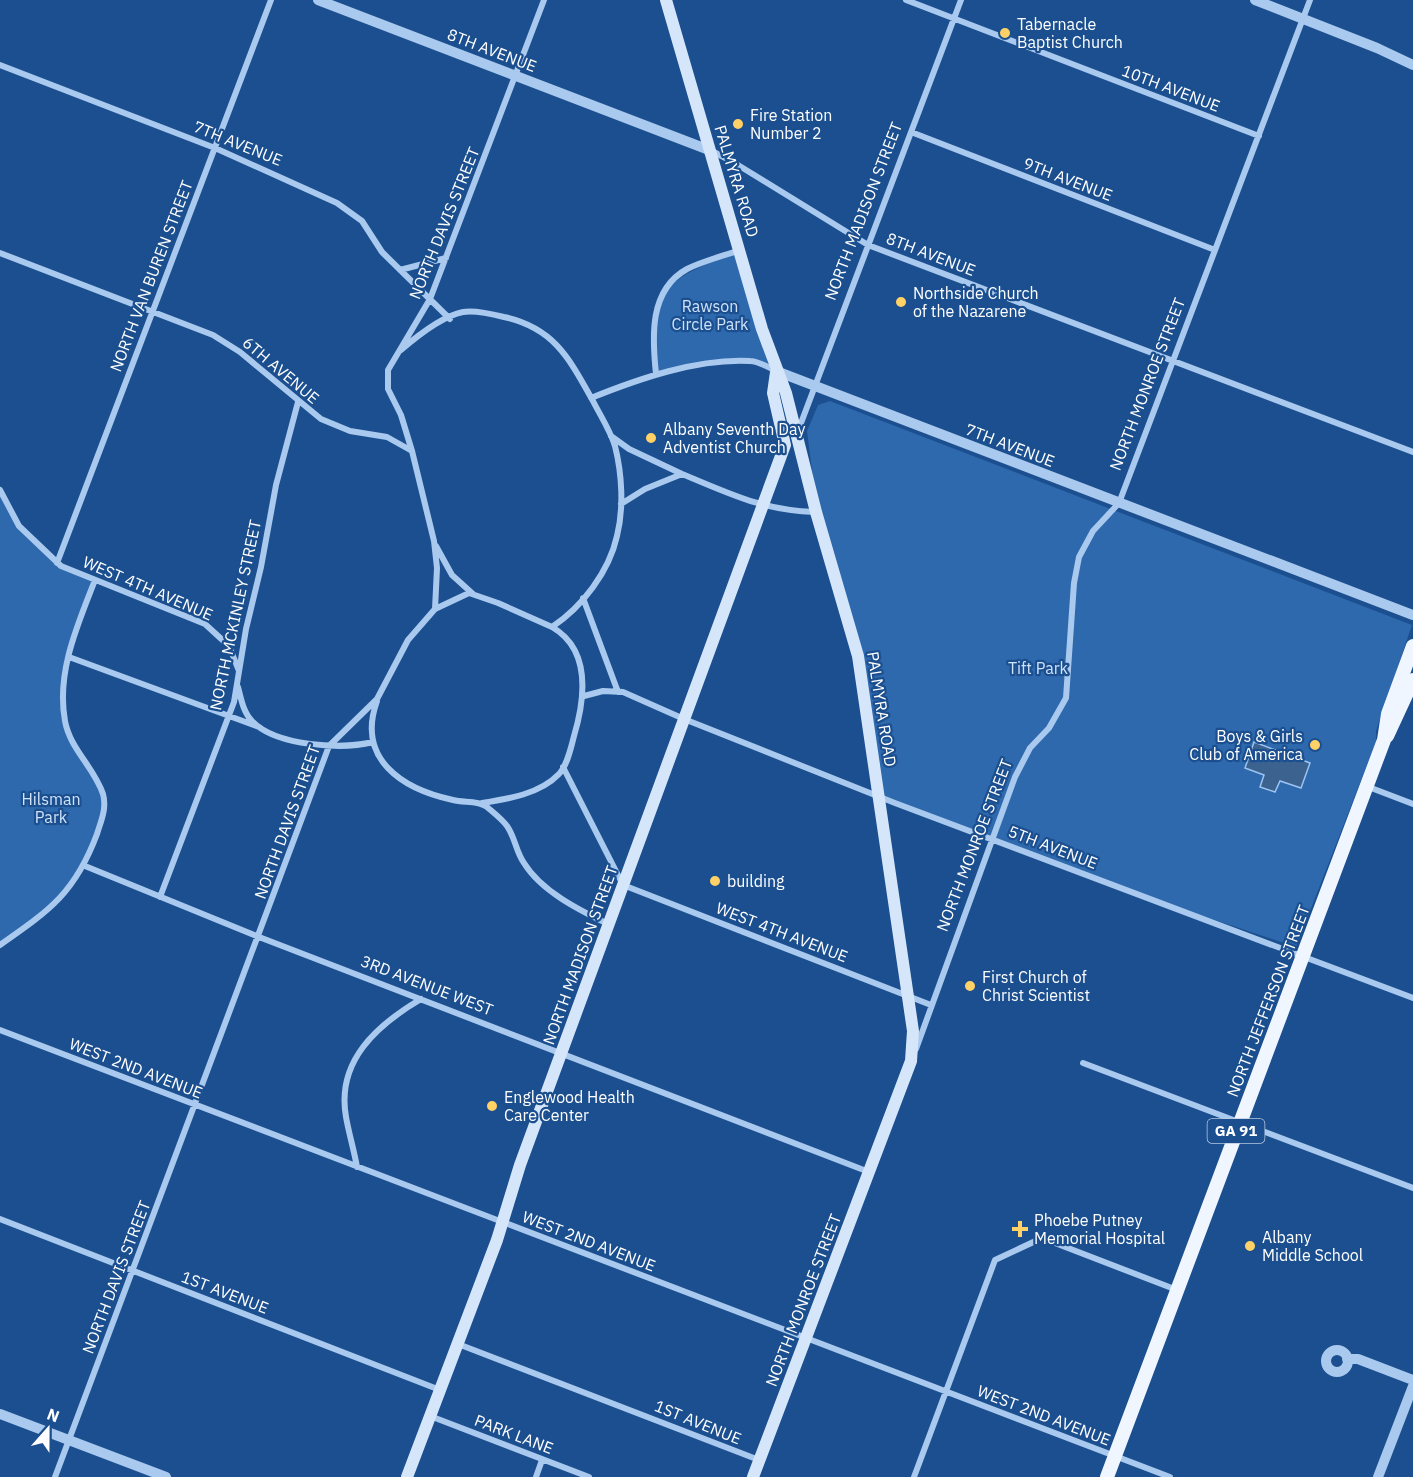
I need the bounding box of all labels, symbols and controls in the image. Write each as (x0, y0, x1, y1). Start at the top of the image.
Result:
place label: Tabernacle Baptist Church (1017, 14, 1123, 52)
street label: 8TH AVENUE (445, 24, 539, 76)
marker: Tabernacle Baptist Church (998, 26, 1012, 40)
street label: 10TH AVENUE (1119, 60, 1223, 116)
place label: Fire Station Number 2 (750, 105, 832, 143)
street label: 7TH AVENUE (191, 116, 285, 170)
marker: Fire Station Number 2 (731, 117, 745, 131)
street label: NORTH MADISON STREET (820, 119, 906, 303)
street label: PALMYRA ROAD (710, 123, 764, 239)
street label: NORTH DAVIS STREET (404, 144, 484, 302)
street label: 9TH AVENUE (1021, 153, 1115, 205)
street label: NORTH VAN BUREN STREET (105, 177, 197, 375)
street label: 8TH AVENUE (884, 228, 978, 280)
place label: Northside Church of the Nazarene (913, 283, 1039, 321)
marker: Northside Church of the Nazarene (894, 295, 908, 309)
street label: NORTH MONROE STREET (1105, 295, 1189, 473)
park label: Rawson Circle Park (671, 296, 749, 334)
street label: 6TH AVENUE (239, 332, 323, 408)
place label: Albany Seventh Day Adventist Church (663, 419, 805, 457)
street label: 7TH AVENUE (963, 419, 1057, 471)
marker: Albany Seventh Day Adventist Church (644, 431, 658, 445)
street label: NORTH MCKINLEY STREET (205, 518, 265, 712)
street label: WEST 4TH AVENUE (80, 552, 216, 624)
street label: PALMYRA ROAD (863, 650, 901, 768)
park label: Tift Park (1008, 658, 1069, 678)
place label: Boys & Girls Club of America (1189, 726, 1303, 764)
marker: Boys & Girls Club of America (1308, 738, 1322, 752)
street label: NORTH DAVIS STREET (250, 742, 324, 902)
street label: NORTH MONROE STREET (932, 756, 1016, 934)
park label: Hilsman Park (21, 789, 81, 827)
street label: 5TH AVENUE (1006, 821, 1100, 873)
street label: NORTH MADISON STREET (538, 863, 622, 1047)
place label: building (727, 871, 785, 891)
marker: building (708, 874, 722, 888)
street label: WEST 4TH AVENUE (713, 898, 851, 966)
street label: NORTH JEFFERSON STREET (1222, 902, 1314, 1100)
street label: 3RD AVENUE WEST (358, 951, 496, 1019)
place label: First Church of Christ Scientist (982, 967, 1090, 1005)
marker: First Church of Christ Scientist (963, 979, 977, 993)
street label: WEST 2ND AVENUE (67, 1033, 205, 1103)
place label: Englewood Health Care Center (504, 1087, 635, 1125)
marker: Englewood Health Care Center (485, 1099, 499, 1113)
road number: GA 91 (1208, 1119, 1264, 1143)
street label: NORTH DAVIS STREET (78, 1198, 154, 1356)
street label: WEST 2ND AVENUE (520, 1206, 658, 1276)
place label: Phoebe Putney Memorial Hospital (1034, 1210, 1165, 1248)
street label: NORTH MONROE STREET (761, 1211, 845, 1389)
marker: Phoebe Putney Memorial Hospital (1011, 1220, 1029, 1238)
place label: Albany Middle School (1262, 1227, 1363, 1265)
marker: Albany Middle School (1243, 1239, 1257, 1253)
street label: 1ST AVENUE (179, 1266, 271, 1318)
street label: WEST 2ND AVENUE (975, 1380, 1113, 1450)
street label: 1ST AVENUE (652, 1396, 744, 1448)
north arrow (18, 1399, 78, 1459)
text: N (44, 1404, 62, 1426)
street label: PARK LANE (472, 1410, 556, 1458)

